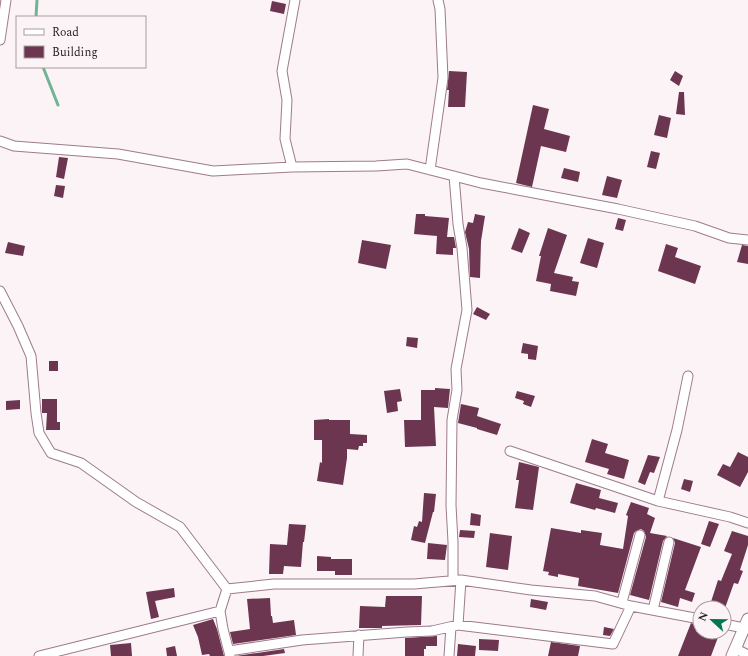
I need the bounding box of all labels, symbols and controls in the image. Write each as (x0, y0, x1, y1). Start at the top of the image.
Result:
legend (16, 16, 146, 68)
text: Road (52, 23, 79, 42)
text: Building (52, 43, 98, 62)
north arrow (692, 600, 732, 640)
text: N (694, 609, 713, 624)

